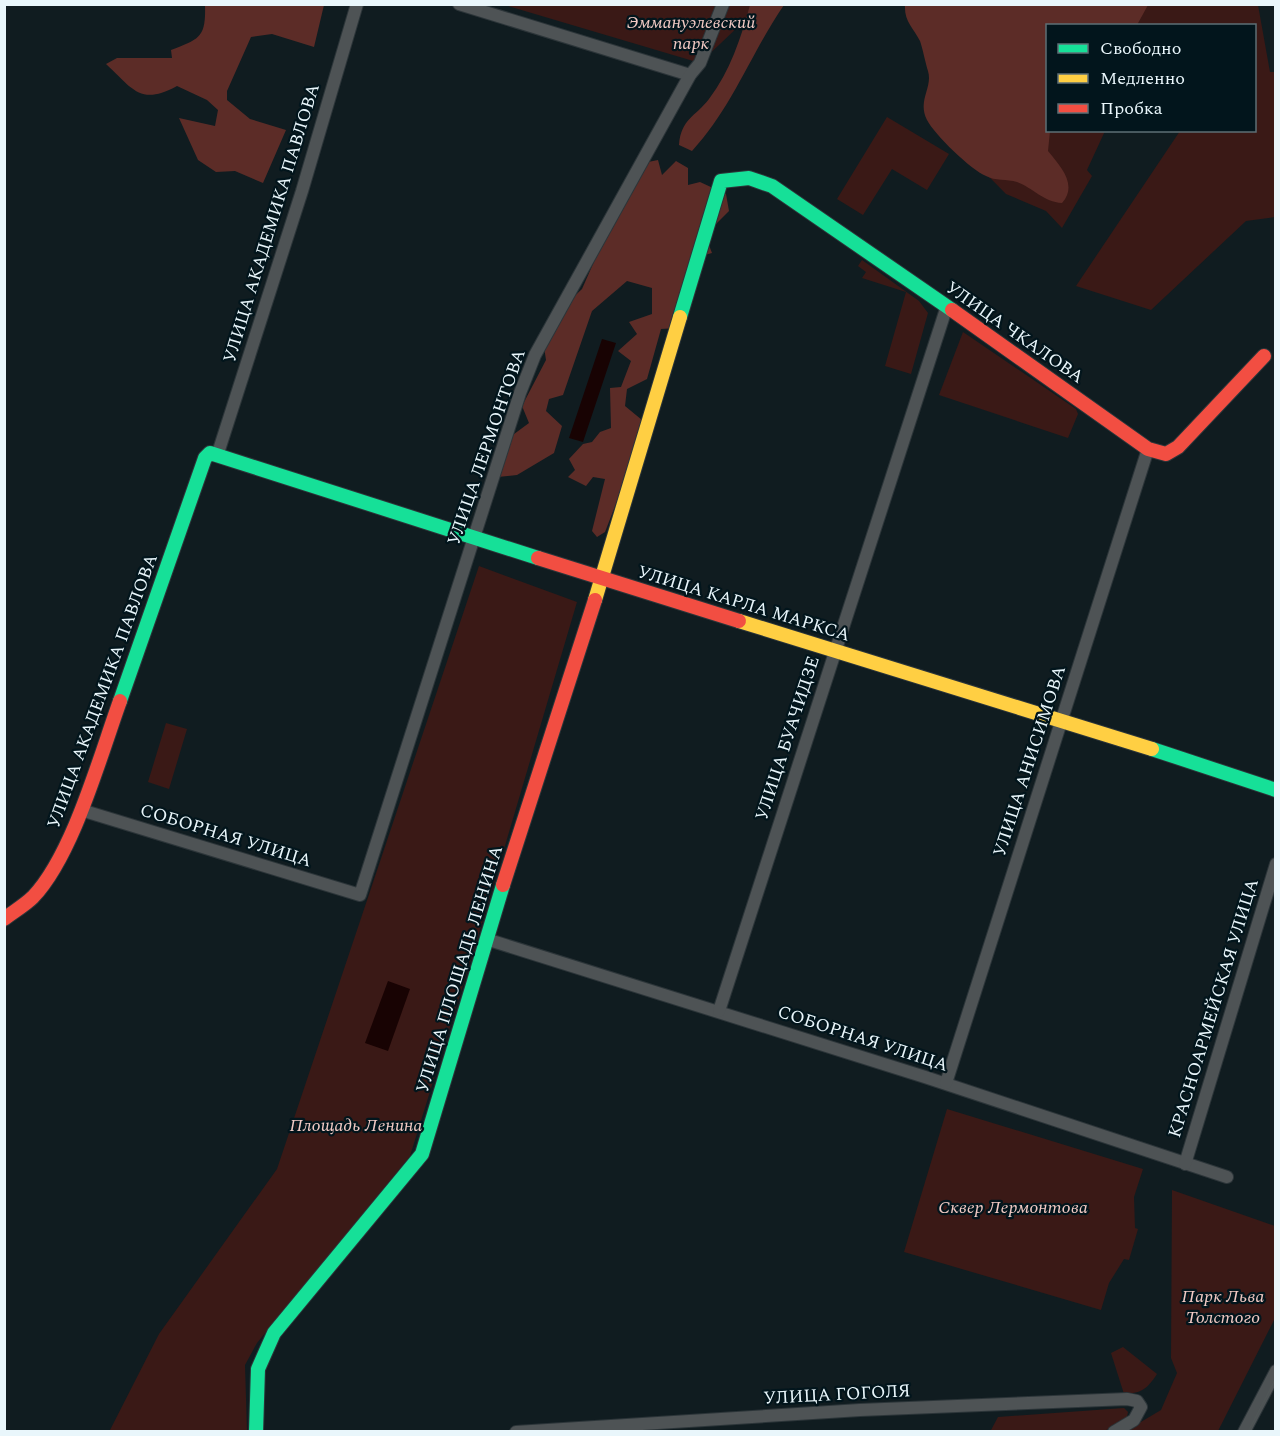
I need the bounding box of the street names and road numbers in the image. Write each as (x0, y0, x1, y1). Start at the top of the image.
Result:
street label: УЛИЦА АКАДЕМИКА ПАВЛОВА (216, 80, 327, 366)
street label: УЛИЦА ЧКАЛОВА (940, 274, 1089, 390)
street label: УЛИЦА ЛЕРМОНТОВА (440, 345, 533, 549)
street label: УЛИЦА АКАДЕМИКА ПАВЛОВА (40, 550, 165, 832)
street label: УЛИЦА КАРЛА МАРКСА (634, 558, 853, 649)
street label: УЛИЦА БУАЧИДЗЕ (748, 652, 827, 824)
street label: УЛИЦА АНИСИМОВА (986, 662, 1073, 860)
street label: СОБОРНАЯ УЛИЦА (137, 797, 315, 874)
street label: УЛИЦА ПЛОЩАДЬ ЛЕНИНА (409, 842, 510, 1096)
street label: КРАСНОАРМЕЙСКАЯ УЛИЦА (1161, 875, 1266, 1141)
street label: СОБОРНАЯ УЛИЦА (774, 998, 952, 1079)
street label: УЛИЦА ГОГОЛЯ (763, 1377, 911, 1412)

